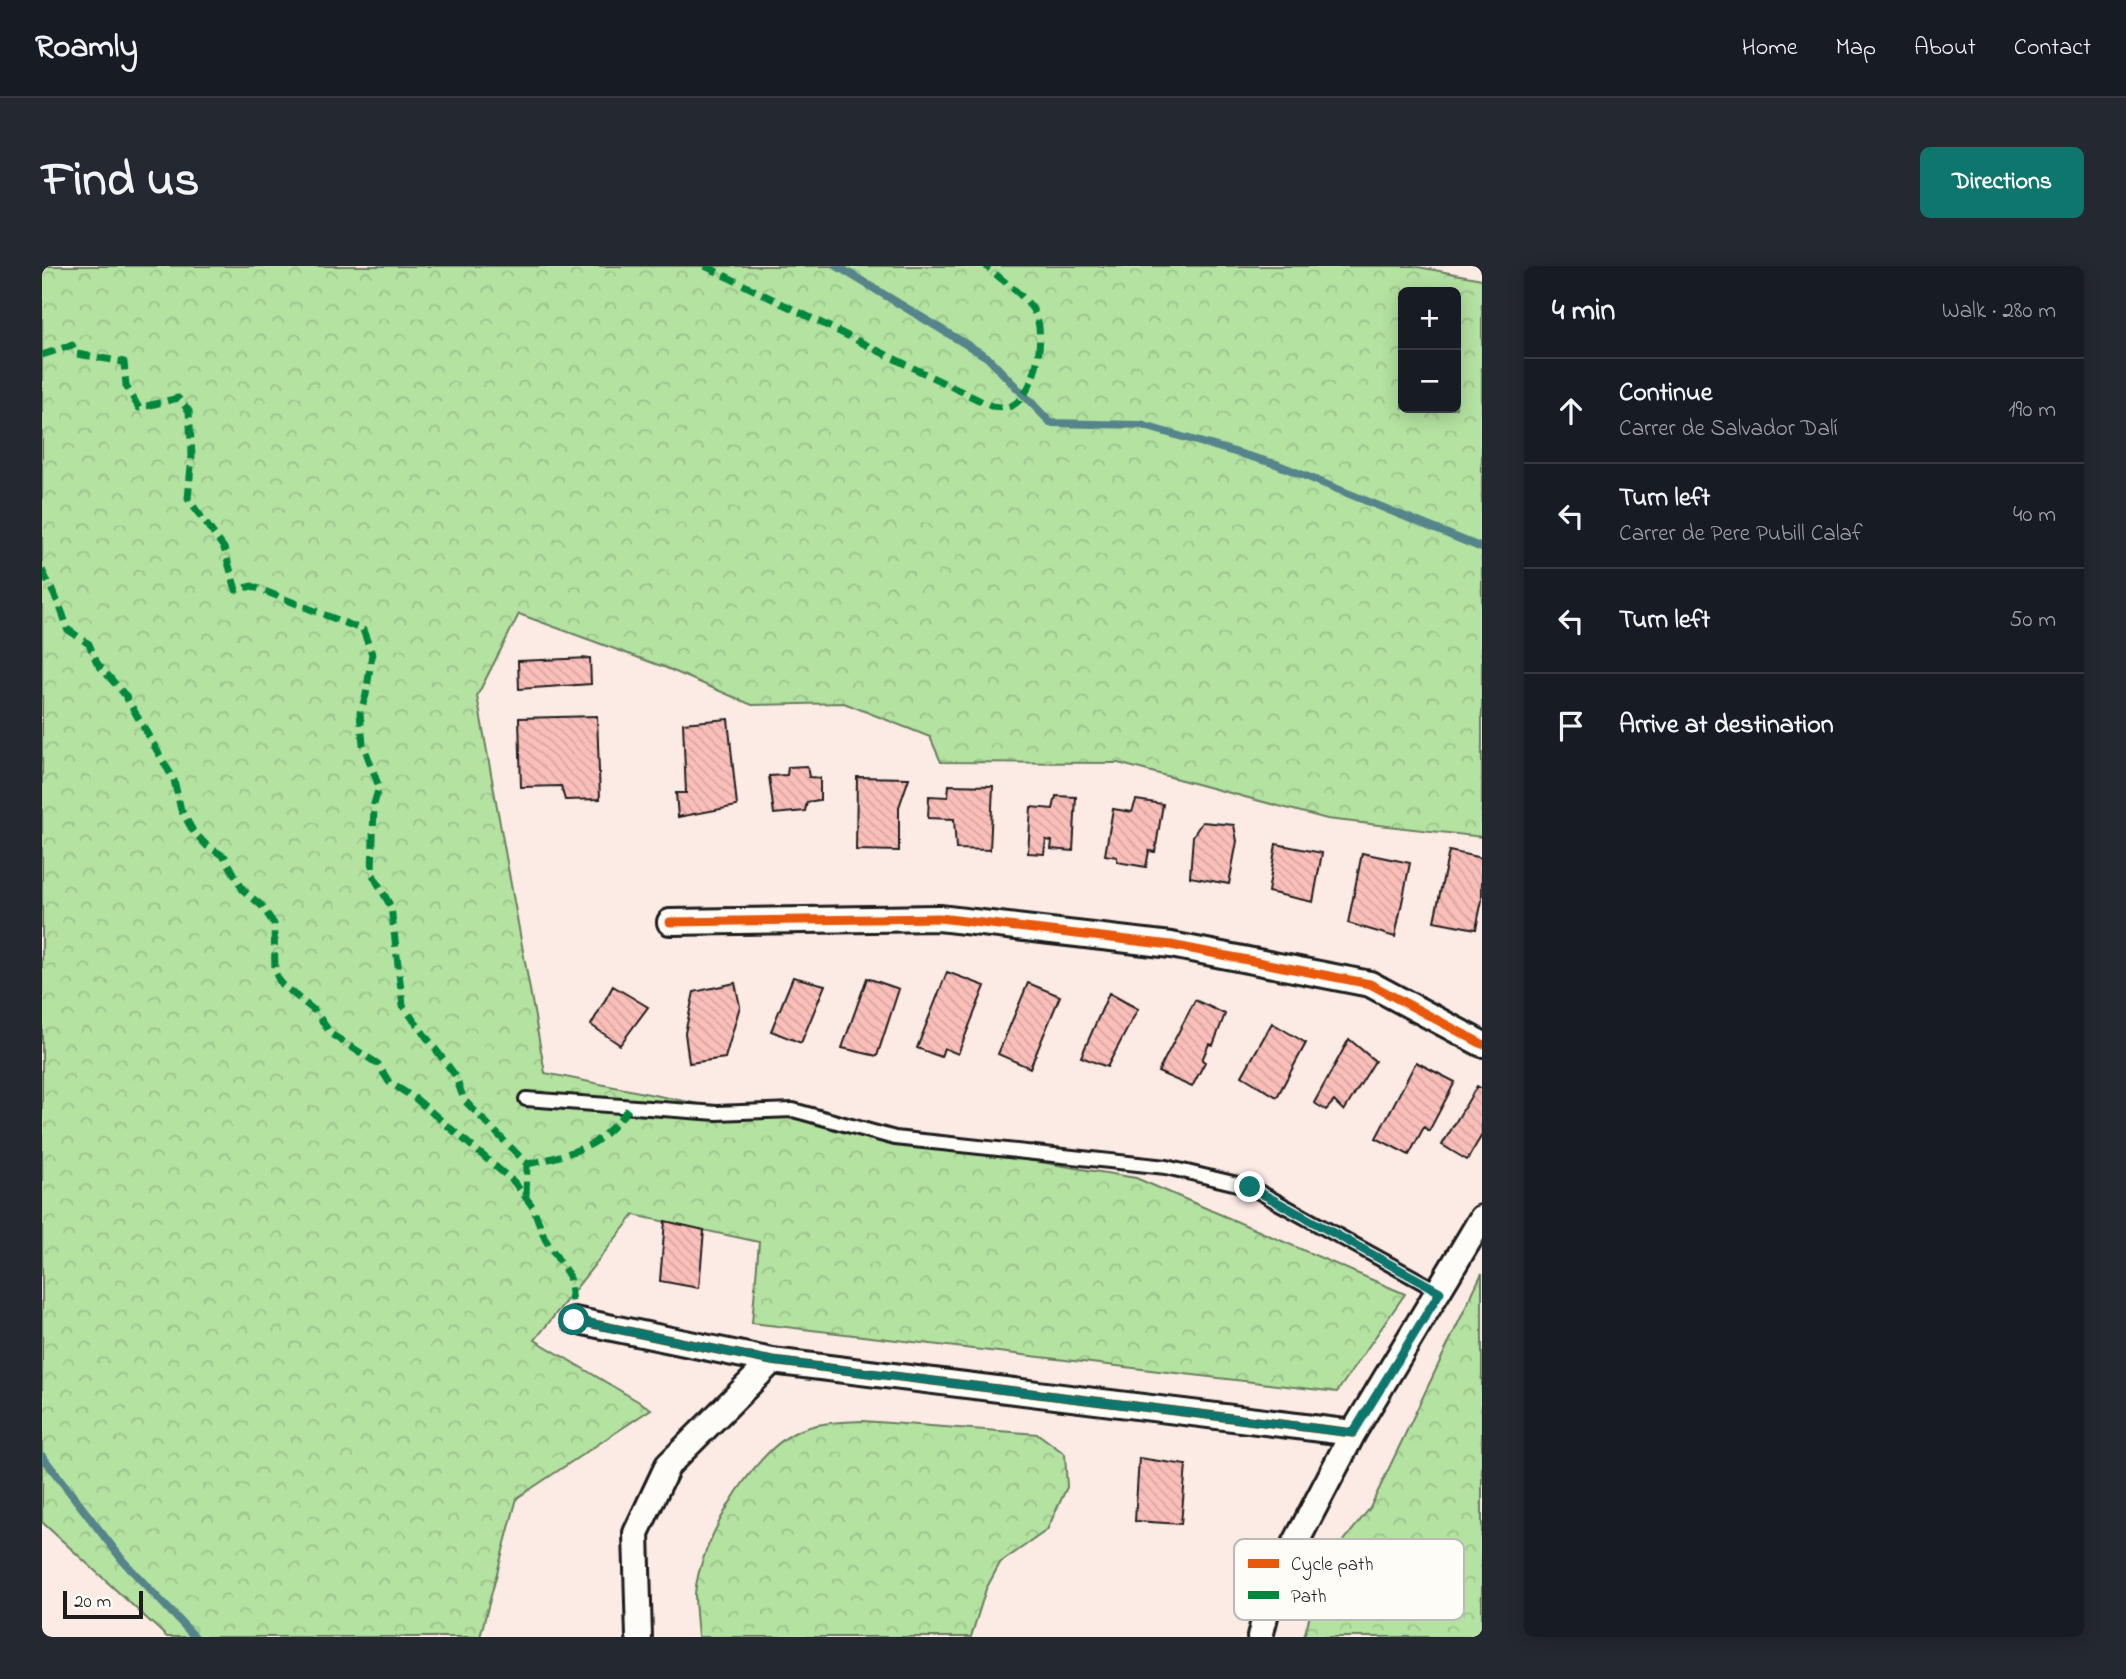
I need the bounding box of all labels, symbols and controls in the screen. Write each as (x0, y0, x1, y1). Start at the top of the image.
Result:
text: Roamly (35, 24, 138, 72)
text: Home (1742, 31, 1798, 66)
text: Map (1836, 31, 1876, 66)
text: About (1914, 31, 1976, 66)
text: Contact (2014, 31, 2091, 66)
text: Find us (42, 146, 199, 218)
button: Directions (1920, 147, 2084, 218)
map controls (1398, 287, 1461, 413)
button: + (1398, 287, 1461, 350)
text: 4 min (1552, 290, 1615, 334)
text: Walk · 280 m (1942, 295, 2056, 328)
button: − (1398, 350, 1461, 413)
text: Continue (1619, 375, 1712, 413)
icon: ahead (1552, 392, 1590, 430)
text: 190 m (2008, 394, 2056, 427)
text: Carrer de Salvador Dalí (1619, 413, 1838, 446)
text: Turn left (1619, 480, 1710, 518)
icon: left (1552, 497, 1590, 535)
text: 40 m (2013, 499, 2056, 532)
text: Carrer de Pere Pubill Calaf (1619, 518, 1863, 551)
icon: left (1552, 602, 1590, 640)
text: Turn left (1619, 602, 1710, 640)
text: 50 m (2009, 604, 2056, 637)
icon: arrive (1552, 707, 1590, 745)
text: Arrive at destination (1619, 707, 1834, 745)
route end (1234, 1171, 1265, 1202)
route start (558, 1304, 589, 1335)
legend (1234, 1539, 1464, 1620)
text: Cycle path (1291, 1552, 1373, 1580)
text: Path (1291, 1584, 1327, 1611)
scale bar (63, 1588, 144, 1620)
text: 20 m (74, 1589, 111, 1616)

